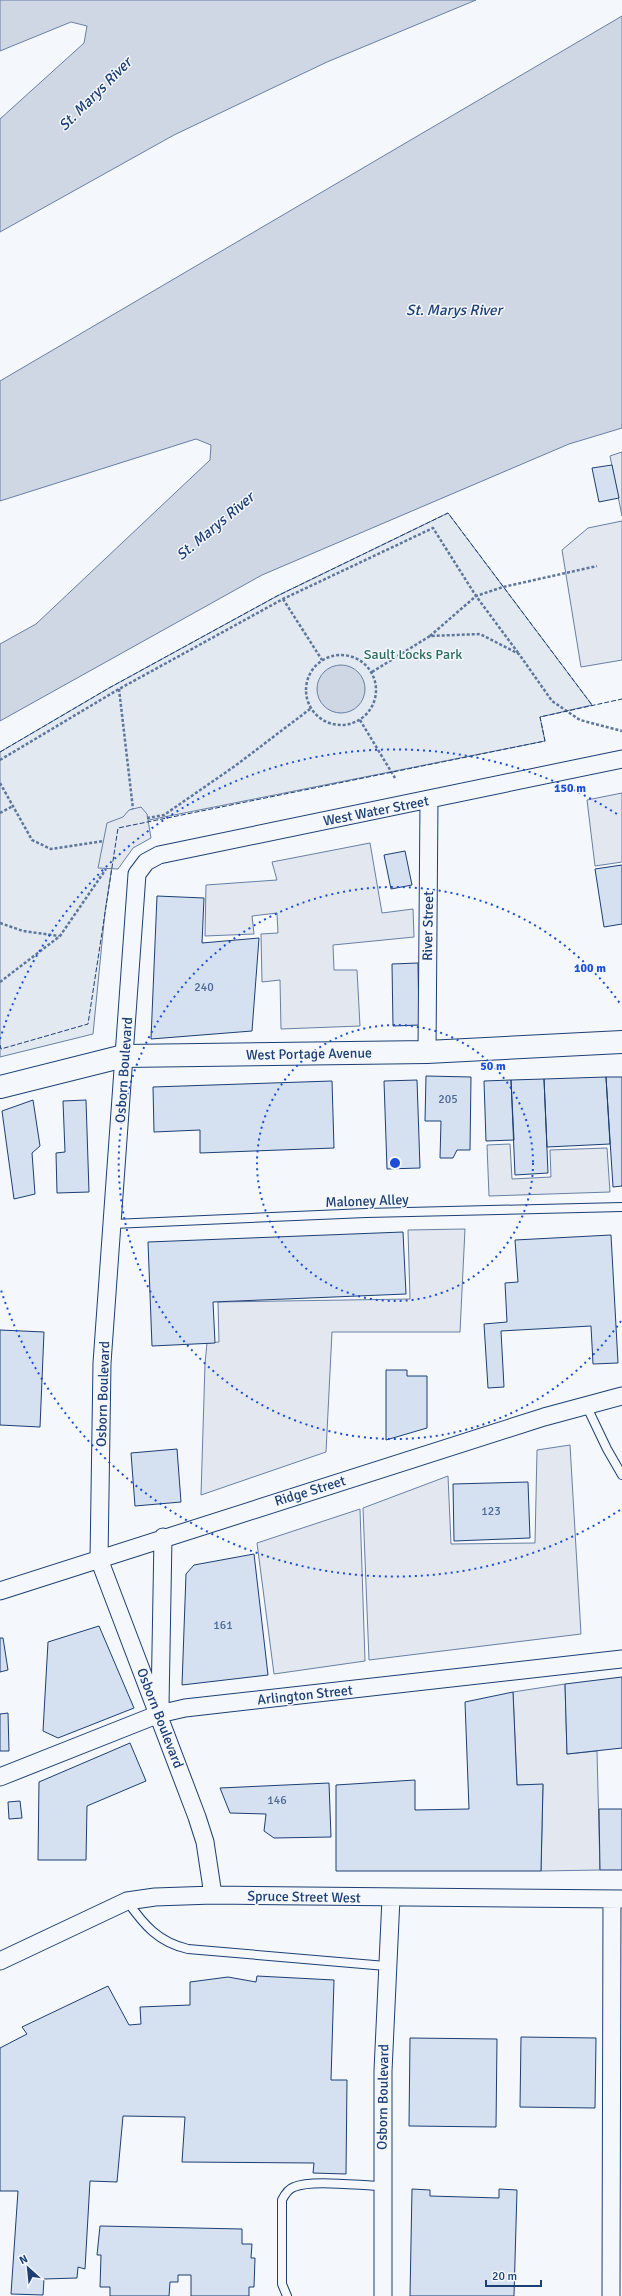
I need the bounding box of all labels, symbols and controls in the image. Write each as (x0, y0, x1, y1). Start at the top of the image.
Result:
water label: St. Marys River (55, 52, 137, 134)
water label: St. Marys River (406, 301, 504, 319)
water label: St. Marys River (172, 487, 259, 564)
park label: Sault Locks Park (364, 646, 462, 663)
text: 150 m (554, 781, 586, 796)
street label: West Water Street (322, 792, 430, 830)
street label: River Street (419, 891, 437, 961)
text: 100 m (574, 961, 606, 976)
house number: 240 (194, 980, 214, 995)
street label: Osborn Boulevard (112, 1017, 136, 1123)
street label: West Portage Avenue (246, 1044, 372, 1064)
text: 50 m (480, 1059, 506, 1074)
house number: 205 (438, 1092, 458, 1107)
centre of rings (388, 1156, 402, 1170)
street label: Maloney Alley (325, 1191, 409, 1211)
street label: Osborn Boulevard (93, 1341, 113, 1447)
street label: Ridge Street (272, 1472, 348, 1510)
house number: 123 (481, 1504, 501, 1519)
house number: 161 (213, 1618, 233, 1633)
street label: Osborn Boulevard (133, 1665, 187, 1771)
street label: Arlington Street (256, 1682, 354, 1708)
house number: 146 (267, 1793, 287, 1808)
street label: Spruce Street West (247, 1888, 361, 1906)
street label: Osborn Boulevard (374, 2044, 392, 2150)
north arrow (8, 2248, 48, 2288)
text: N (17, 2252, 30, 2267)
scale bar (486, 2262, 541, 2288)
text: 20 m (492, 2269, 517, 2284)

